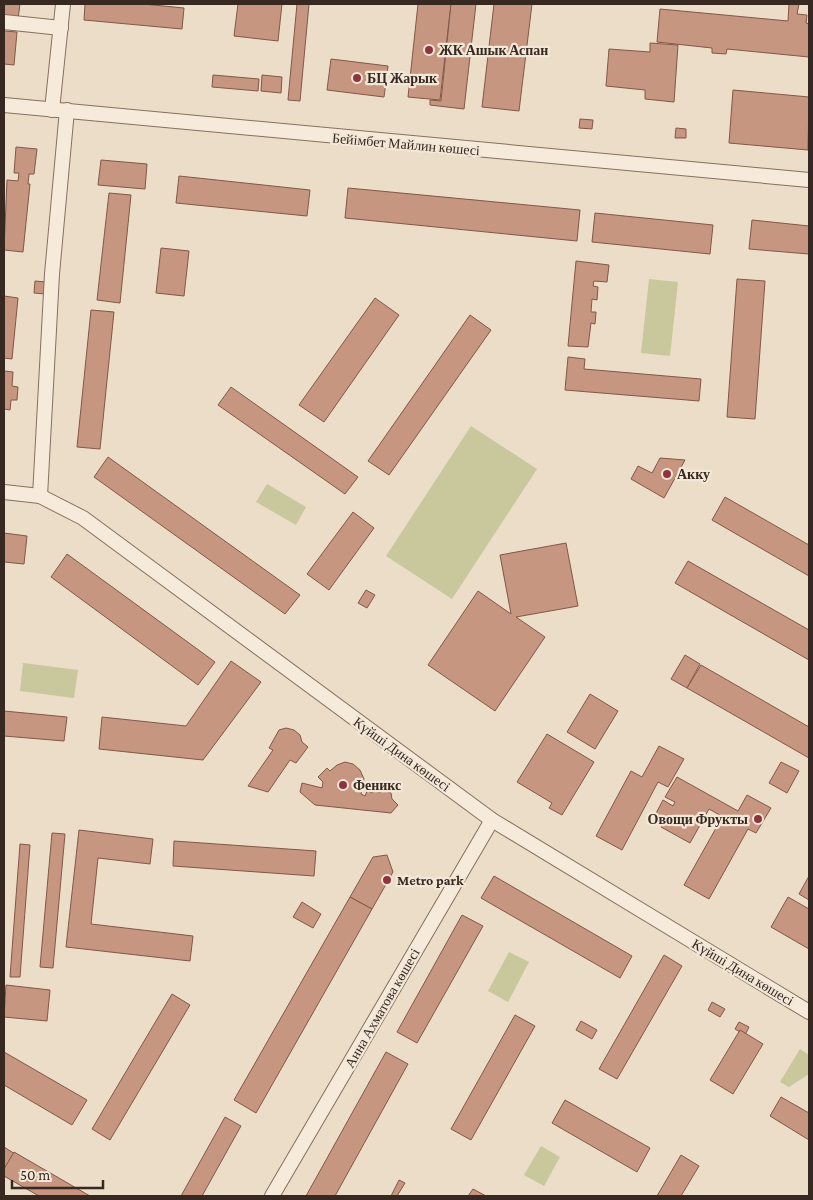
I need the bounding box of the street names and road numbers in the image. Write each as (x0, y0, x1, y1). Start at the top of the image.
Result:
street label: Бейімбет Майлин көшесі (331, 130, 481, 158)
street label: Күйші Дина көшесі (350, 714, 454, 795)
street label: Күйші Дина көшесі (689, 935, 797, 1009)
street label: Анна Ахматова көшесі (341, 945, 423, 1071)

